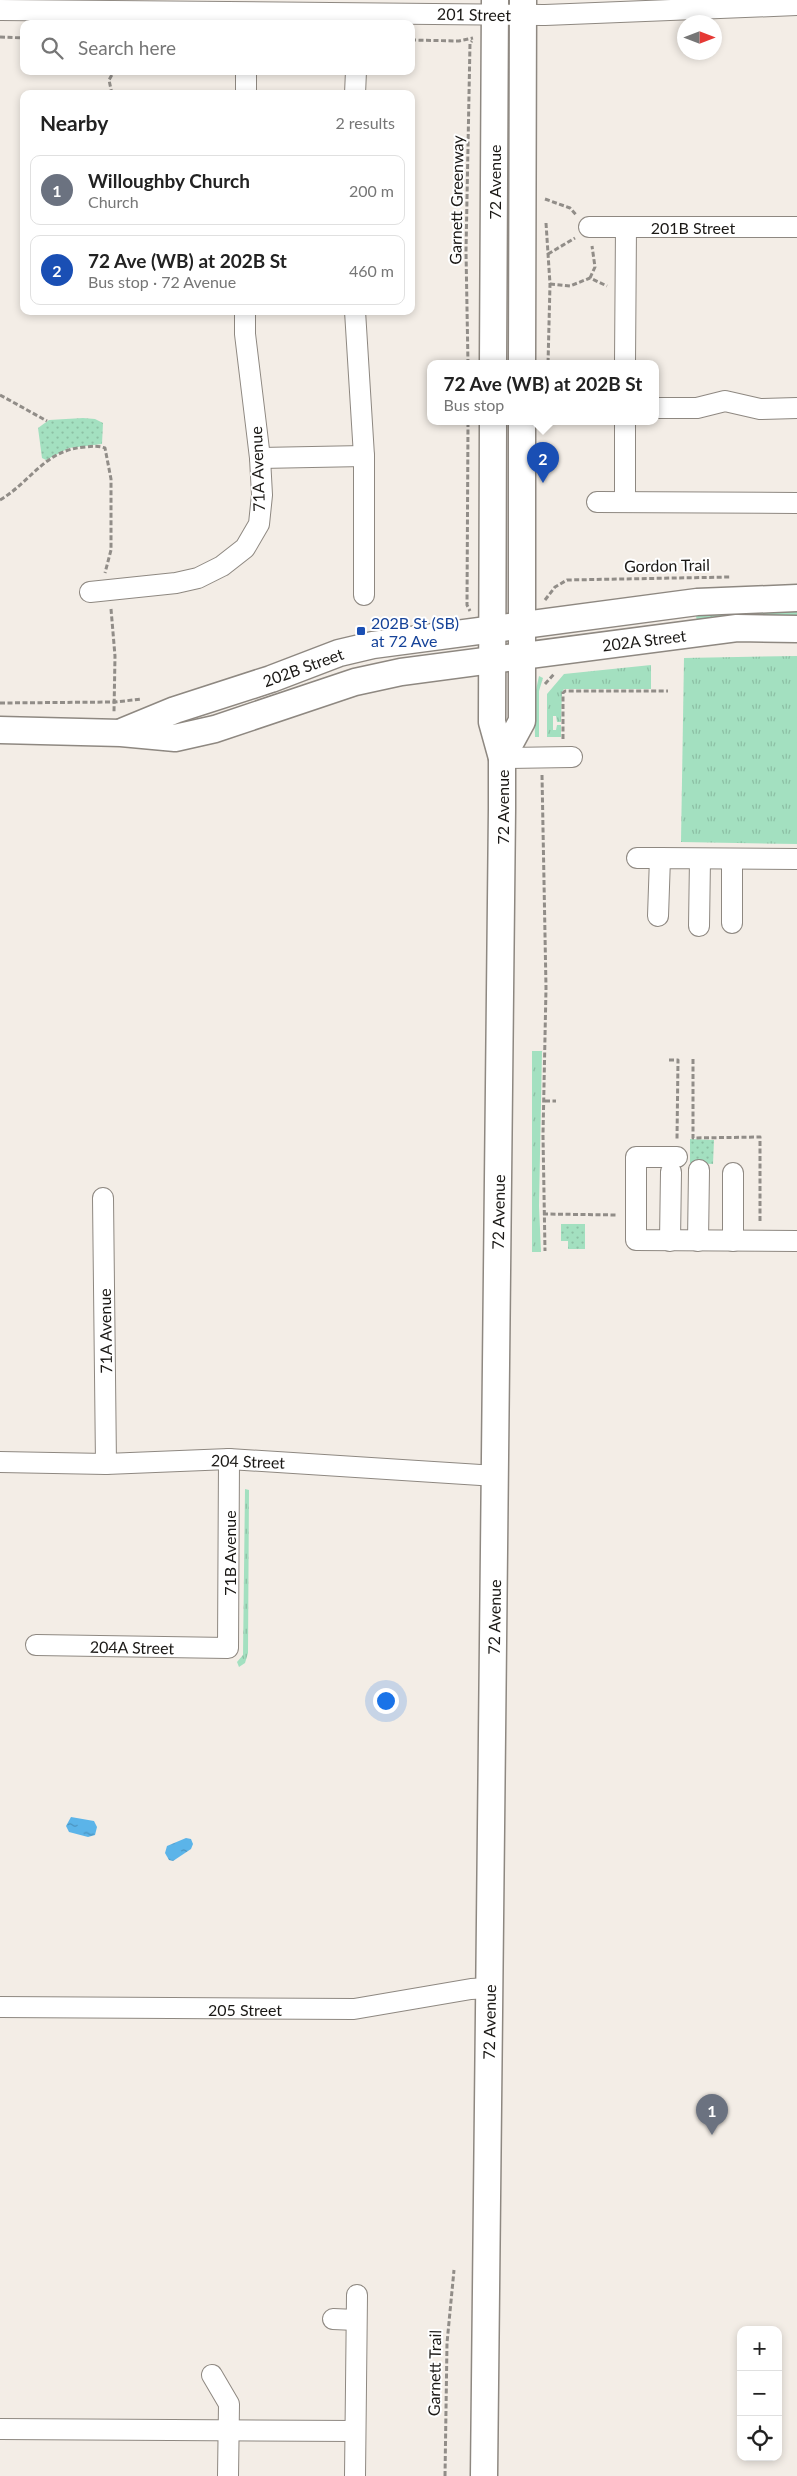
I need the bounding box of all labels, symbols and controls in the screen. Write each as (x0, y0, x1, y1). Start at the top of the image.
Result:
street label: 201 Street (437, 4, 511, 24)
north arrow (677, 15, 722, 60)
search box (20, 20, 415, 75)
icon: search (38, 34, 66, 62)
text: Search here (78, 36, 176, 59)
text: Nearby (40, 110, 108, 135)
text: 2 results (335, 113, 395, 132)
street label: Garnett Greenway (445, 135, 467, 265)
street label: 72 Avenue (485, 144, 504, 220)
text: Willoughby Church (88, 169, 250, 192)
text: 1 (52, 181, 62, 200)
text: 200 m (349, 181, 394, 200)
text: Church (88, 192, 139, 211)
street label: 201B Street (651, 218, 735, 237)
text: 72 Ave (WB) at 202B St (88, 249, 287, 272)
text: 2 (52, 261, 62, 280)
text: 460 m (349, 261, 394, 280)
text: Bus stop · 72 Avenue (88, 272, 236, 291)
popup (427, 360, 659, 425)
text: 72 Ave (WB) at 202B St (444, 372, 642, 395)
text: Bus stop (444, 395, 504, 414)
street label: 71A Avenue (246, 426, 268, 512)
pin: 2 (527, 442, 559, 483)
street label: Gordon Trail (624, 555, 710, 575)
place label: 202B St (SB) at 72 Ave (371, 613, 459, 650)
marker: 202B St (SB) at 72 Ave (355, 625, 367, 637)
street label: 202A Street (601, 625, 687, 655)
street label: 202B Street (260, 644, 346, 690)
street label: 72 Avenue (493, 769, 512, 845)
street label: 72 Avenue (488, 1174, 508, 1250)
street label: 71A Avenue (95, 1288, 115, 1374)
street label: 204 Street (211, 1450, 286, 1472)
street label: 71B Avenue (220, 1510, 239, 1596)
street label: 72 Avenue (484, 1579, 504, 1655)
street label: 204A Street (90, 1637, 175, 1657)
your location (373, 1688, 399, 1714)
street label: 72 Avenue (479, 1984, 499, 2060)
street label: 205 Street (208, 2000, 282, 2019)
pin: 1 (696, 2094, 728, 2135)
map controls (737, 2326, 782, 2461)
button: + (737, 2326, 782, 2371)
street label: Garnett Trail (424, 2330, 444, 2416)
button: − (737, 2371, 782, 2416)
button: locate (737, 2416, 782, 2461)

